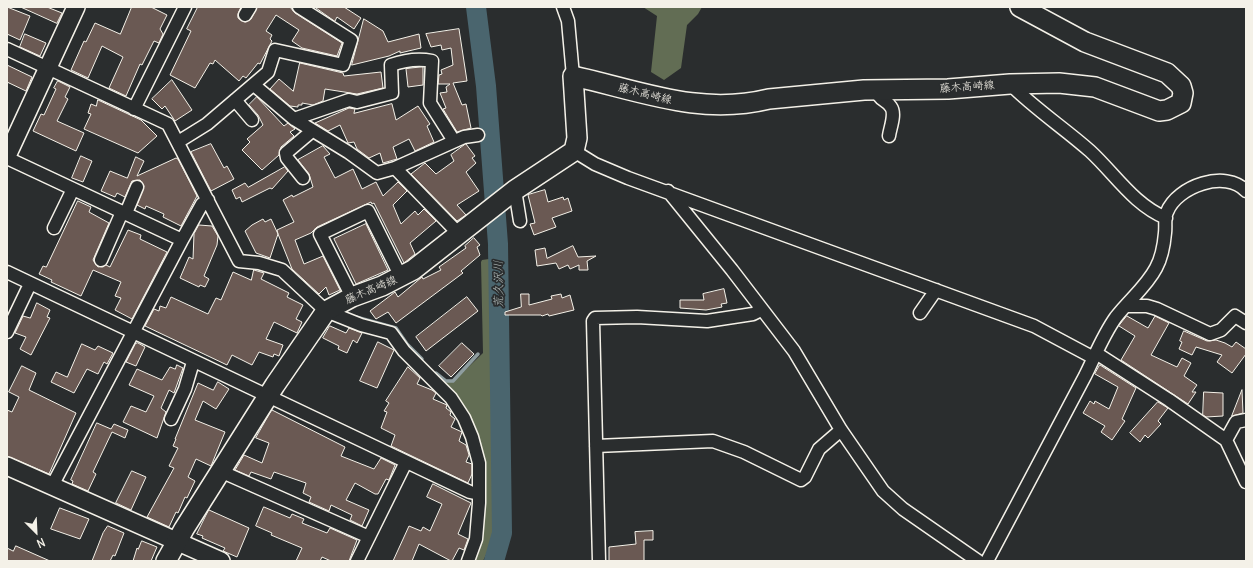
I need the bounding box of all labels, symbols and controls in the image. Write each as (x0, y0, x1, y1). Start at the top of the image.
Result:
street label: 藤木高崎線 (939, 78, 995, 96)
street label: 藤木高崎線 (617, 81, 673, 107)
water label: 荒久沢川 (491, 260, 507, 308)
street label: 藤木高崎線 (343, 273, 399, 307)
north arrow (16, 512, 56, 552)
text: N (35, 535, 47, 551)

